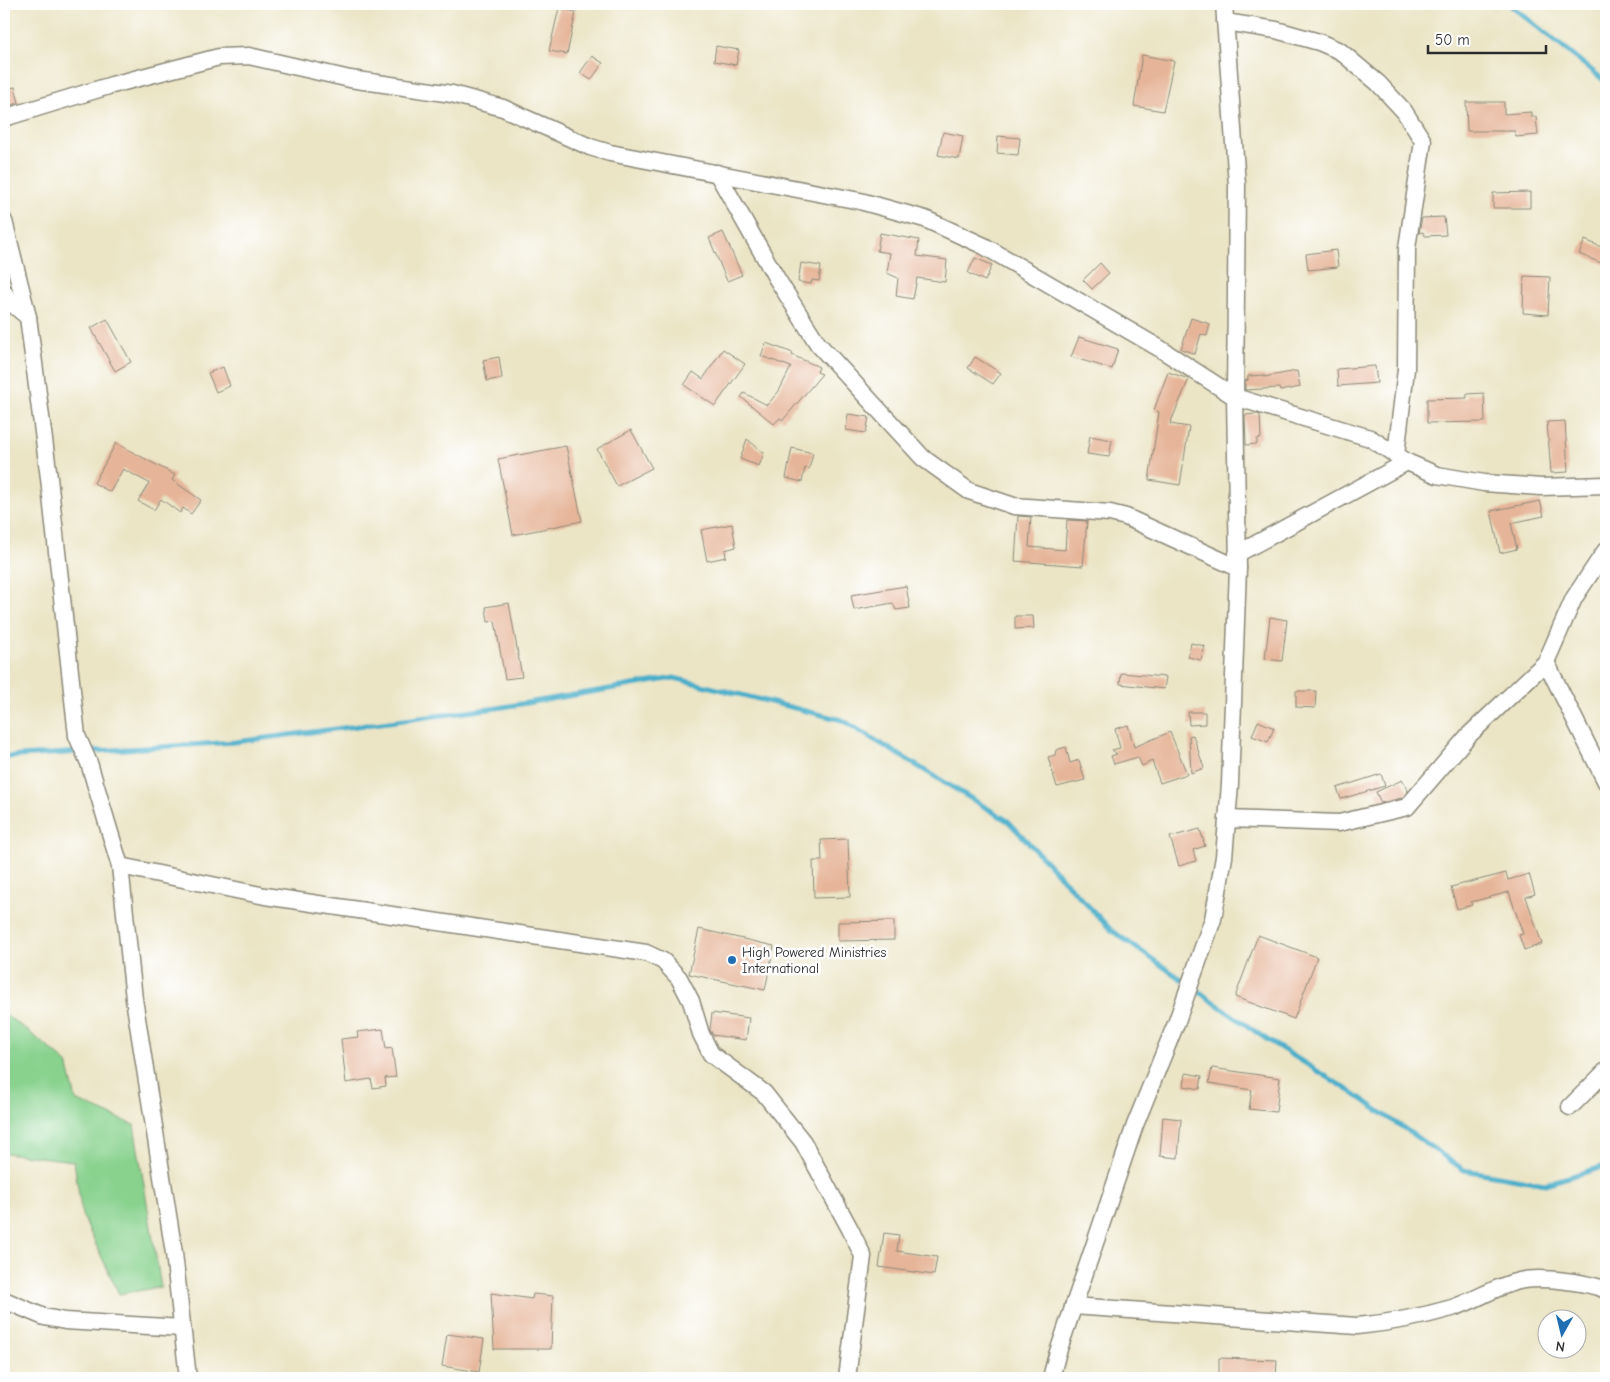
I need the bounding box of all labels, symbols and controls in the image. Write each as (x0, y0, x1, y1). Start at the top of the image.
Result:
scale bar (1428, 22, 1545, 54)
text: 50 m (1435, 31, 1470, 49)
place label: High Powered Ministries International (742, 944, 886, 977)
marker: High Powered Ministries International (726, 954, 738, 966)
north arrow (1538, 1310, 1588, 1360)
text: N (1555, 1337, 1566, 1355)

